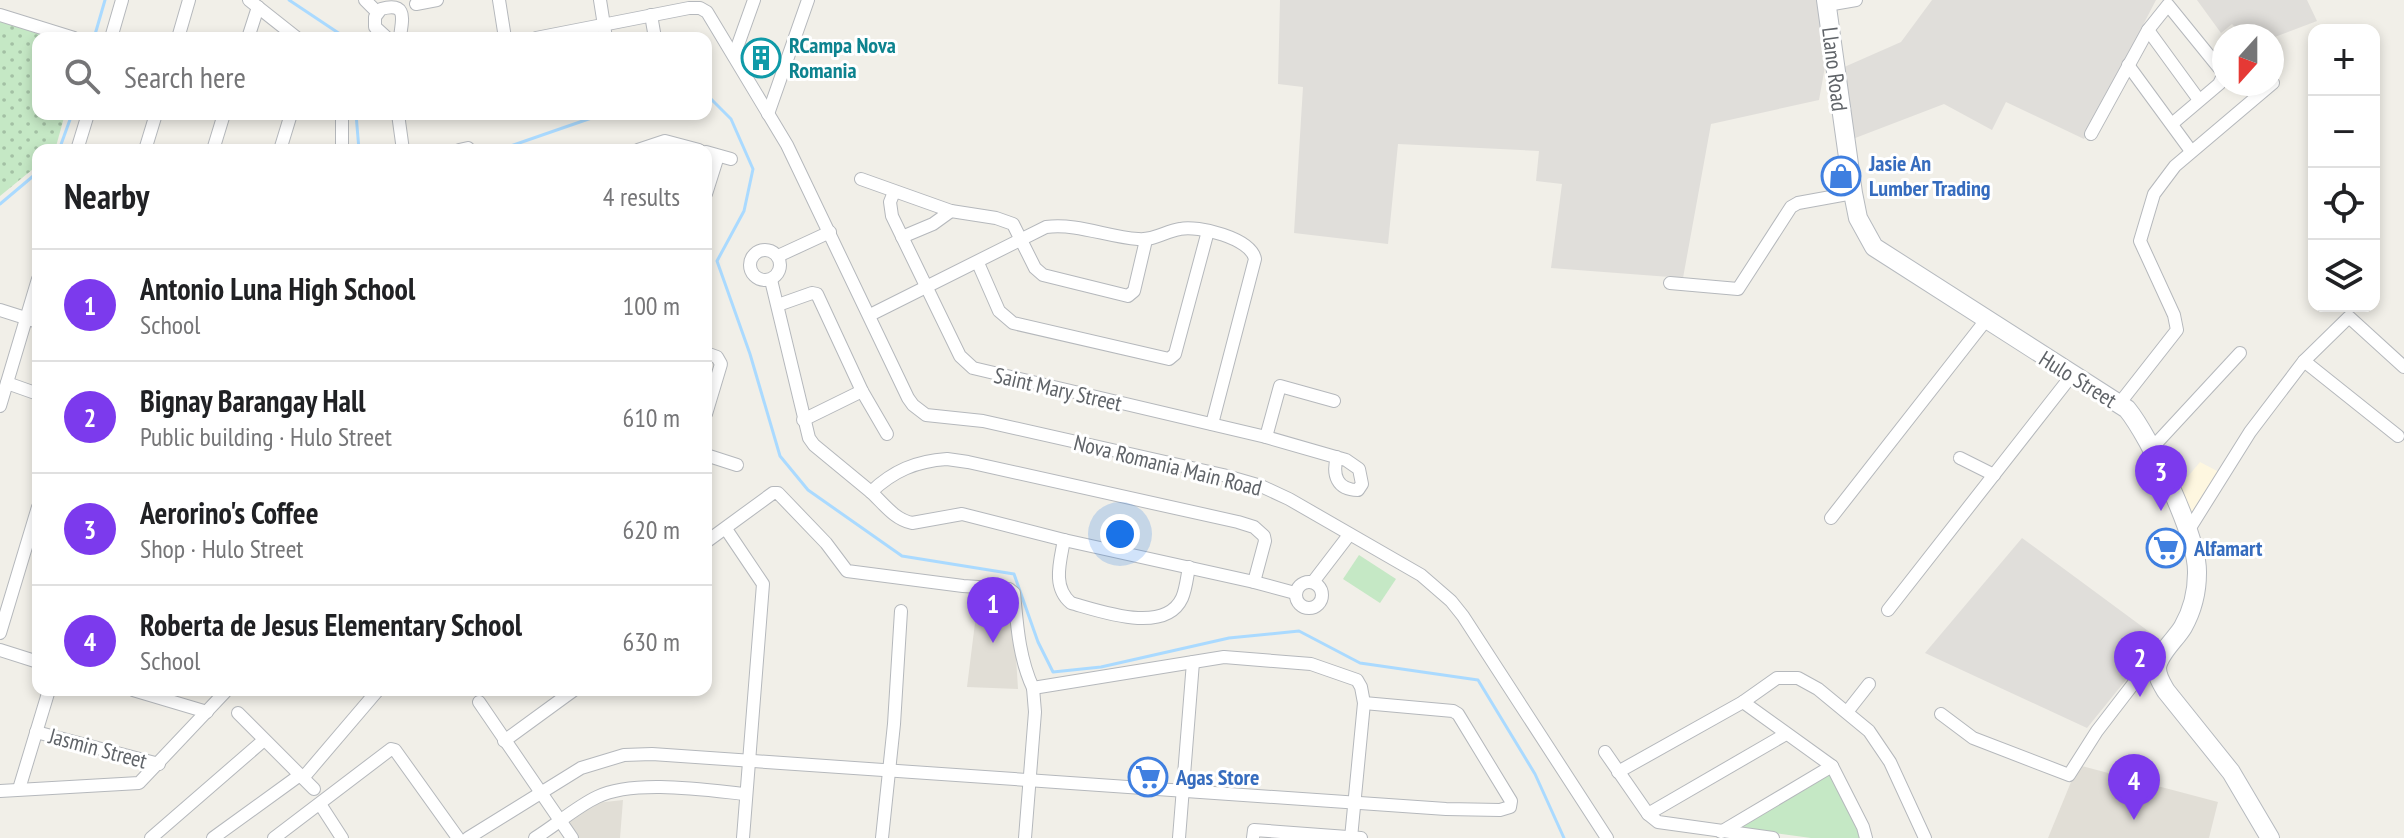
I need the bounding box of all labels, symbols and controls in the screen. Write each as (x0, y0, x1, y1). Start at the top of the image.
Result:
north arrow (2212, 24, 2284, 96)
map controls (2308, 24, 2380, 312)
button: + (2308, 24, 2380, 96)
street label: Llano Road (1816, 25, 1854, 113)
place label: RCampa Nova Romania (789, 31, 896, 84)
search box (32, 32, 712, 120)
building icon: RCampa Nova Romania (740, 37, 782, 79)
icon: search (60, 54, 104, 98)
text: Search here (124, 57, 246, 96)
button: − (2308, 96, 2380, 168)
place label: Jasie An Lumber Trading (1868, 149, 1991, 202)
shop icon: Jasie An Lumber Trading (1820, 155, 1862, 197)
button: locate (2308, 168, 2380, 240)
text: Nearby (64, 174, 149, 218)
text: 4 results (603, 180, 680, 213)
button: layers (2308, 240, 2380, 312)
text: Antonio Luna High School (140, 269, 415, 308)
text: 1 (84, 289, 96, 322)
text: 100 m (622, 289, 680, 322)
text: School (140, 308, 200, 341)
street label: Hulo Street (2034, 344, 2122, 414)
street label: Saint Mary Street (991, 361, 1125, 417)
text: Bignay Barangay Hall (140, 381, 365, 420)
text: 2 (84, 401, 96, 434)
text: 610 m (622, 401, 680, 434)
text: Public building · Hulo Street (140, 420, 392, 453)
street label: Nova Romania Main Road (1071, 428, 1265, 502)
pin: 3 (2135, 445, 2187, 511)
text: Aerorino's Coffee (140, 493, 319, 532)
text: 3 (84, 513, 96, 546)
text: 620 m (622, 513, 680, 546)
your location (1100, 514, 1140, 554)
supermarket icon: Alfamart (2145, 527, 2187, 569)
text: Shop · Hulo Street (140, 532, 304, 565)
place label: Alfamart (2193, 534, 2263, 562)
pin: 1 (967, 577, 1019, 643)
text: Roberta de Jesus Elementary School (140, 605, 522, 644)
text: 4 (84, 625, 96, 658)
text: 630 m (622, 625, 680, 658)
pin: 2 (2114, 631, 2166, 697)
text: School (140, 644, 200, 677)
street label: Jasmin Street (45, 721, 150, 775)
pin: 4 (2108, 754, 2160, 820)
supermarket icon: Agas Store (1127, 756, 1169, 798)
place label: Agas Store (1175, 763, 1259, 791)

